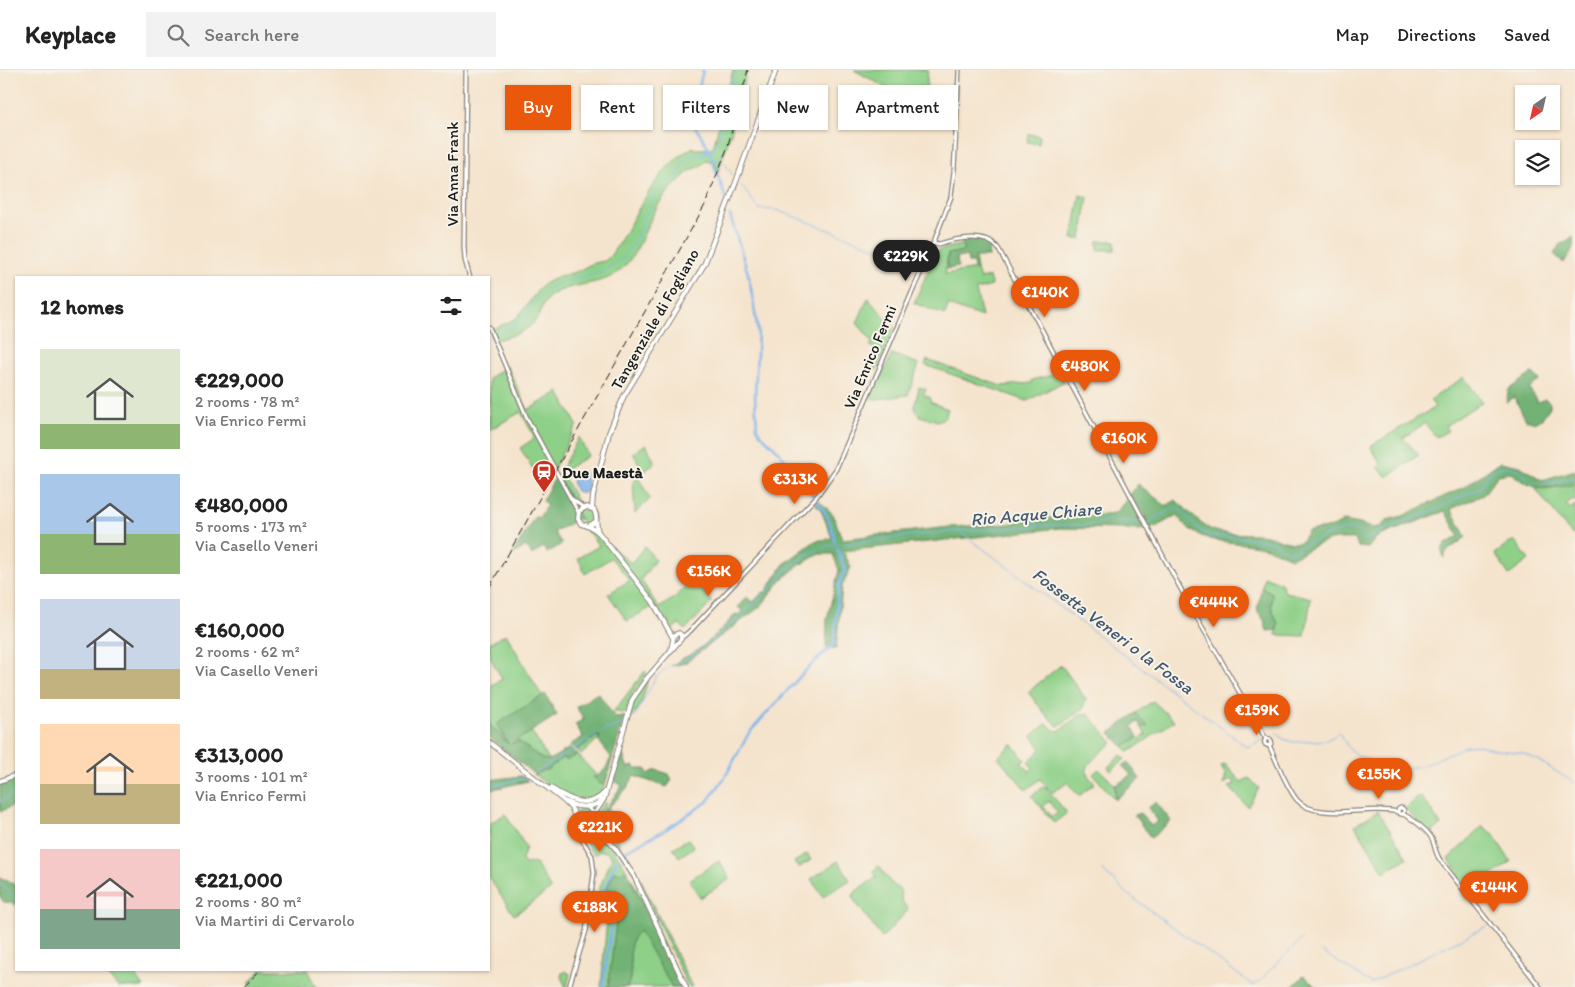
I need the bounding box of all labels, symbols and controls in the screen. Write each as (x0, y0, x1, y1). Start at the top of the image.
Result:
search box (146, 12, 496, 57)
text: Keyplace (25, 20, 116, 49)
icon: search (164, 21, 192, 49)
text: Search here (204, 23, 299, 46)
text: Map (1336, 24, 1369, 46)
text: Directions (1397, 24, 1476, 46)
text: Saved (1504, 24, 1550, 46)
chip: Buy (505, 85, 571, 130)
chip: Rent (581, 85, 653, 130)
chip: Filters (663, 85, 749, 130)
chip: New (759, 85, 828, 130)
chip: Apartment (838, 85, 958, 130)
north arrow (1515, 85, 1560, 130)
map controls (1515, 85, 1560, 185)
street label: Via Anna Frank (443, 122, 462, 226)
button: layers (1515, 140, 1560, 185)
pin: €229K (871, 240, 941, 282)
street label: Tangenziale di Fogliano (607, 245, 703, 393)
text: €229K (884, 246, 928, 265)
pin: €140K (1010, 276, 1080, 318)
text: €140K (1022, 282, 1068, 301)
icon: filters (437, 292, 465, 320)
text: 12 homes (40, 294, 124, 319)
street label: Via Enrico Fermi (840, 302, 900, 412)
pin: €480K (1050, 350, 1120, 392)
text: €480K (1061, 356, 1109, 375)
text: €229,000 (195, 367, 284, 392)
icon: home (80, 369, 140, 429)
text: 2 rooms · 78 m² (195, 392, 300, 411)
text: Via Enrico Fermi (195, 411, 306, 430)
pin: €160K (1089, 422, 1159, 464)
text: €160K (1101, 428, 1147, 447)
station icon: Due Maestà (531, 459, 557, 493)
pin: €313K (760, 462, 830, 505)
place label: Due Maestà (562, 463, 644, 482)
text: €313K (773, 469, 817, 488)
text: €480,000 (195, 492, 288, 517)
icon: home (80, 494, 140, 554)
water label: Rio Acque Chiare (970, 497, 1104, 531)
text: 5 rooms · 173 m² (195, 517, 307, 536)
text: Via Casello Veneri (195, 536, 318, 555)
pin: €156K (674, 554, 744, 597)
text: €156K (687, 561, 731, 580)
water label: Fossetta Veneri o la Fossa (1028, 563, 1198, 699)
pin: €444K (1179, 586, 1249, 628)
text: €444K (1190, 592, 1238, 611)
text: €160,000 (195, 617, 285, 642)
icon: home (80, 619, 140, 679)
text: 2 rooms · 62 m² (195, 642, 300, 661)
text: Via Casello Veneri (195, 661, 318, 680)
pin: €159K (1222, 694, 1292, 736)
text: €159K (1235, 700, 1279, 719)
text: €313,000 (195, 742, 283, 767)
icon: home (80, 744, 140, 804)
pin: €155K (1344, 758, 1414, 800)
text: €155K (1357, 764, 1401, 783)
text: 3 rooms · 101 m² (195, 767, 308, 786)
text: Via Enrico Fermi (195, 786, 306, 805)
pin: €221K (565, 810, 635, 853)
text: €221K (578, 817, 622, 836)
text: €221,000 (195, 867, 283, 892)
icon: home (80, 869, 140, 929)
pin: €144K (1459, 870, 1529, 913)
text: €144K (1471, 877, 1517, 896)
pin: €188K (560, 890, 630, 933)
text: 2 rooms · 80 m² (195, 892, 301, 911)
text: €188K (573, 897, 617, 916)
text: Via Martiri di Cervarolo (195, 911, 355, 930)

